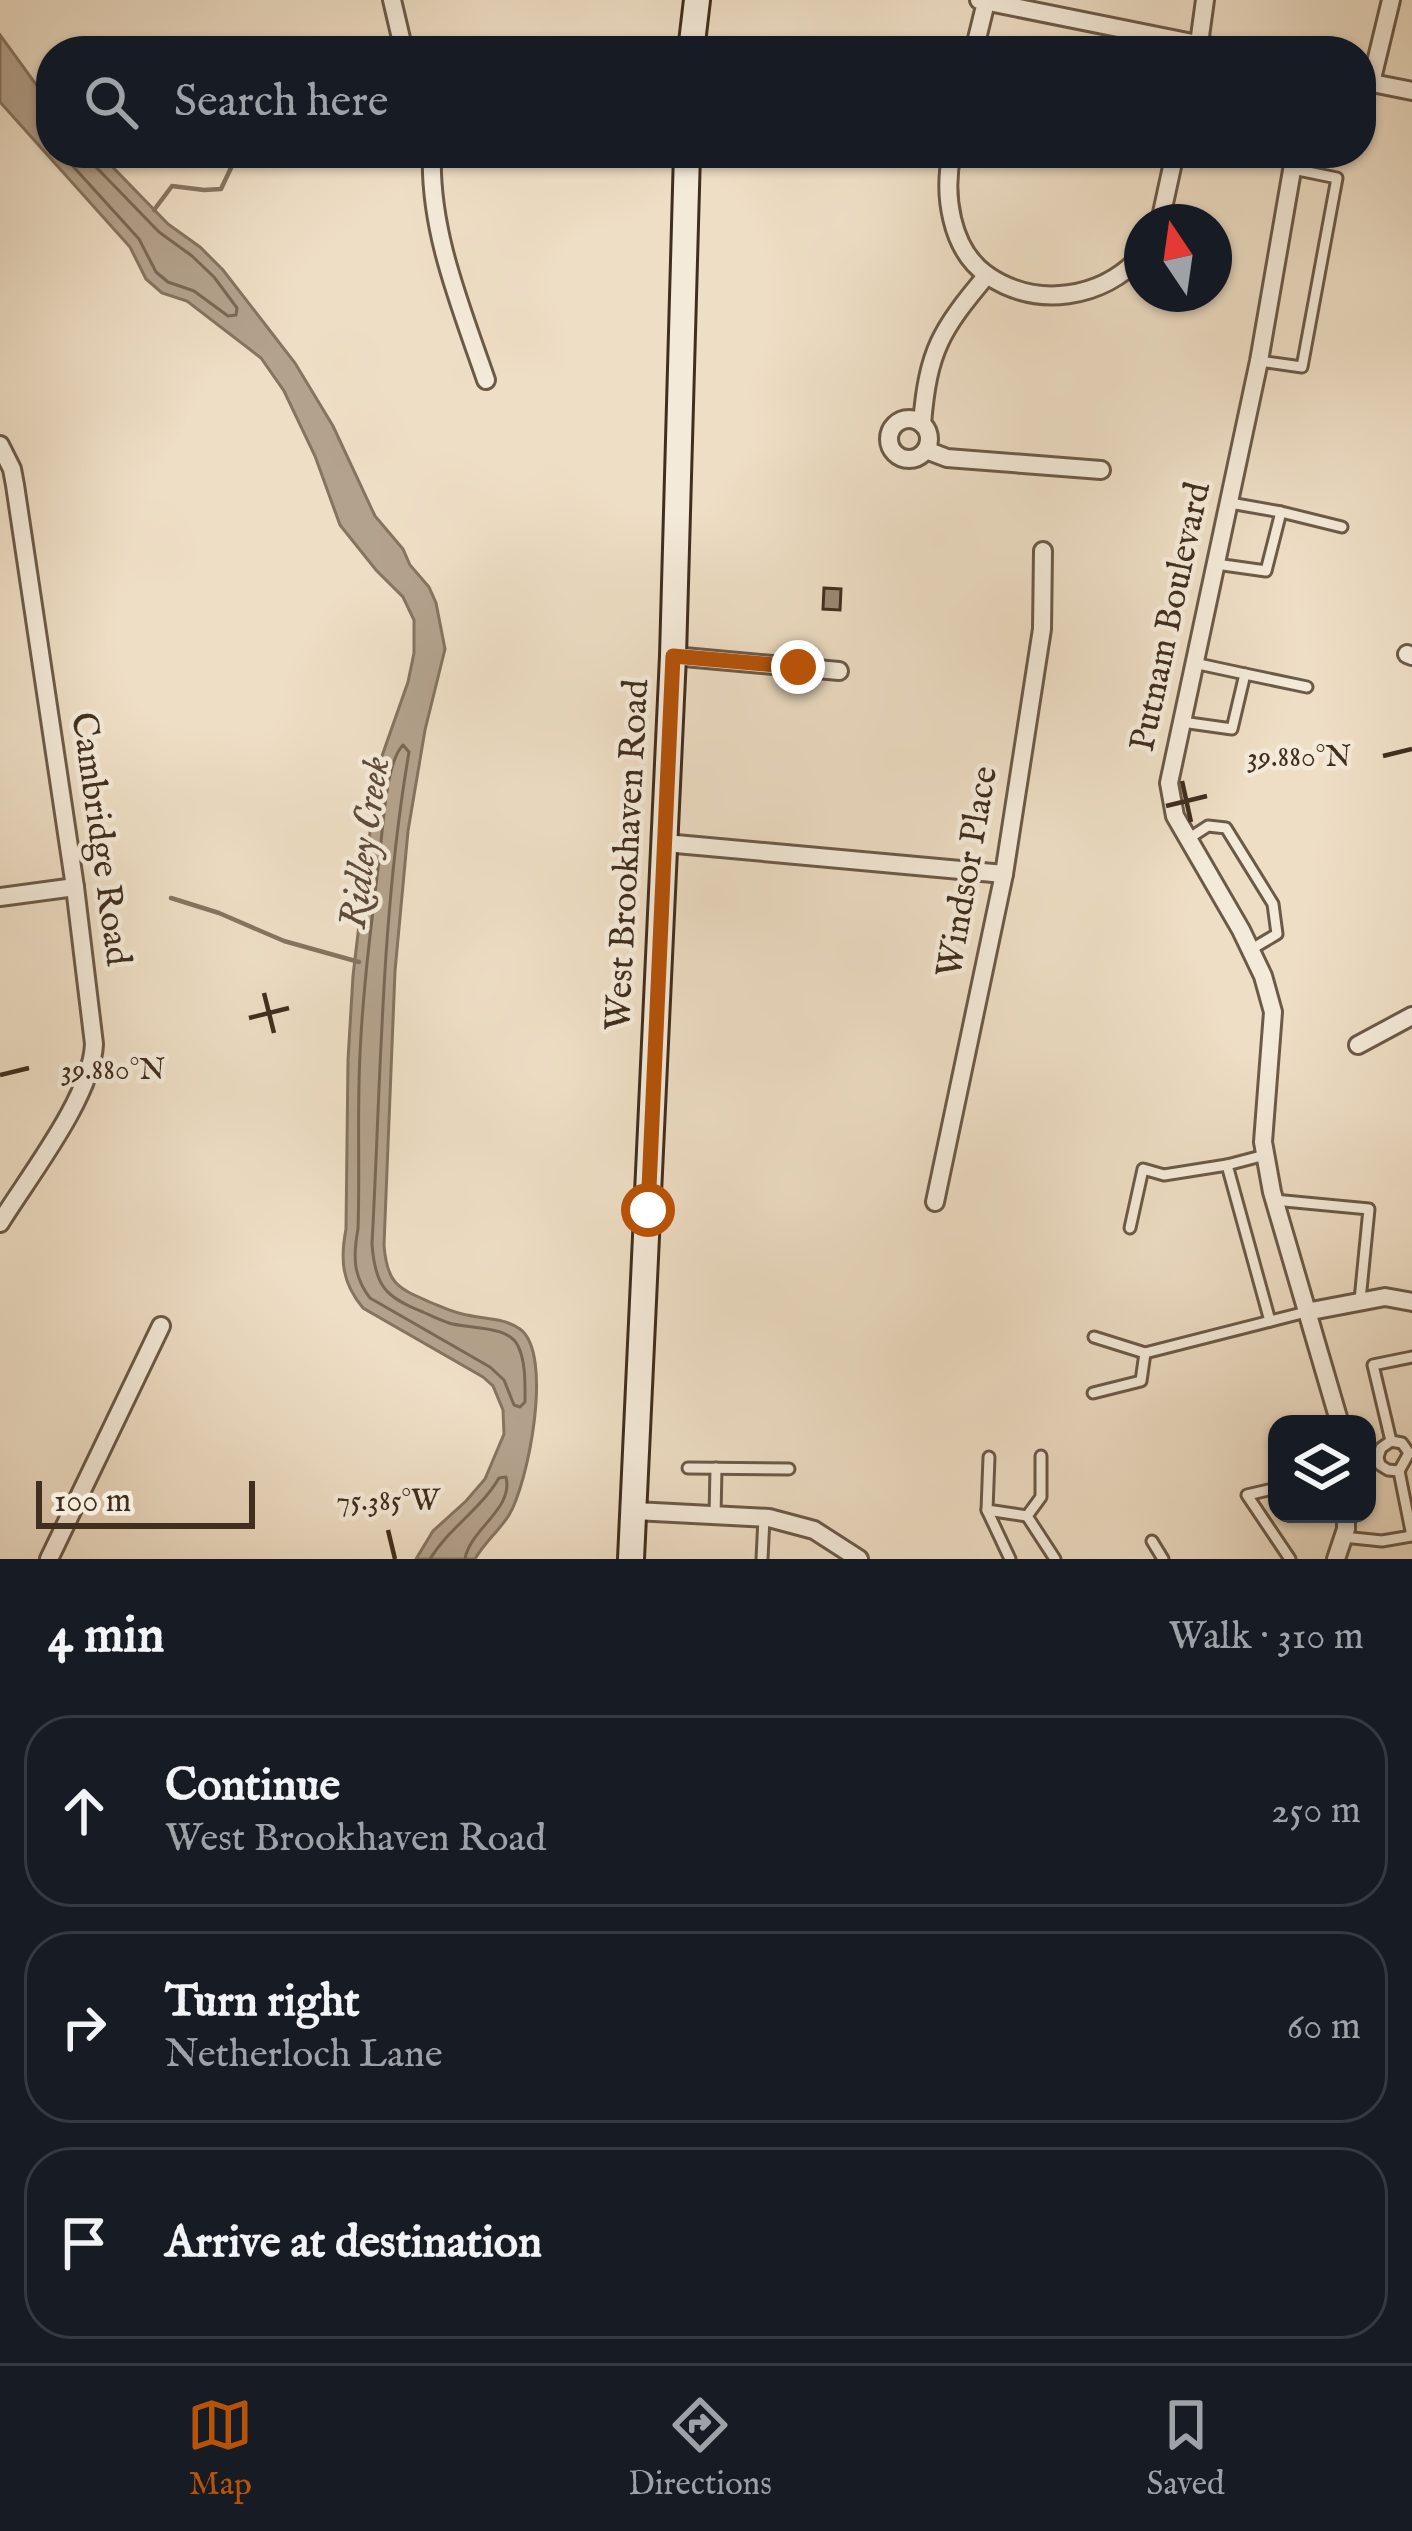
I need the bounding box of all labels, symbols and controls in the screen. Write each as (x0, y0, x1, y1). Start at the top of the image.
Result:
search box (36, 36, 1376, 168)
icon: search (78, 69, 144, 135)
text: Search here (174, 74, 388, 131)
north arrow (1124, 204, 1232, 312)
street label: Putnam Boulevard (1120, 477, 1222, 756)
route end (771, 640, 825, 694)
street label: West Brookhaven Road (596, 677, 660, 1032)
street label: Cambridge Road (59, 709, 141, 969)
text: 39.880°N (1247, 739, 1351, 777)
water label: Ridley Creek (330, 753, 402, 932)
street label: Windsor Place (927, 763, 1009, 981)
text: 39.880°N (61, 1052, 165, 1090)
route start (621, 1183, 675, 1237)
map controls (1268, 1415, 1376, 1523)
button: layers (1268, 1415, 1376, 1523)
scale bar (36, 1475, 255, 1528)
text: 100 m (54, 1481, 131, 1523)
text: 75.385°W (336, 1483, 441, 1521)
text: 4 min (48, 1605, 164, 1670)
text: Walk · 310 m (1169, 1613, 1364, 1662)
text: Continue (165, 1758, 340, 1815)
icon: ahead (51, 1778, 117, 1844)
text: 250 m (1271, 1787, 1361, 1836)
text: West Brookhaven Road (165, 1815, 546, 1864)
text: Turn right (165, 1974, 360, 2031)
icon: right (51, 1994, 117, 2060)
text: 60 m (1287, 2003, 1361, 2052)
text: Netherloch Lane (165, 2031, 443, 2080)
icon: arrive (51, 2210, 117, 2276)
text: Arrive at destination (165, 2215, 542, 2272)
tab: Map (187, 2392, 253, 2506)
tab: Directions (628, 2392, 772, 2506)
tab: Saved (1147, 2392, 1225, 2506)

